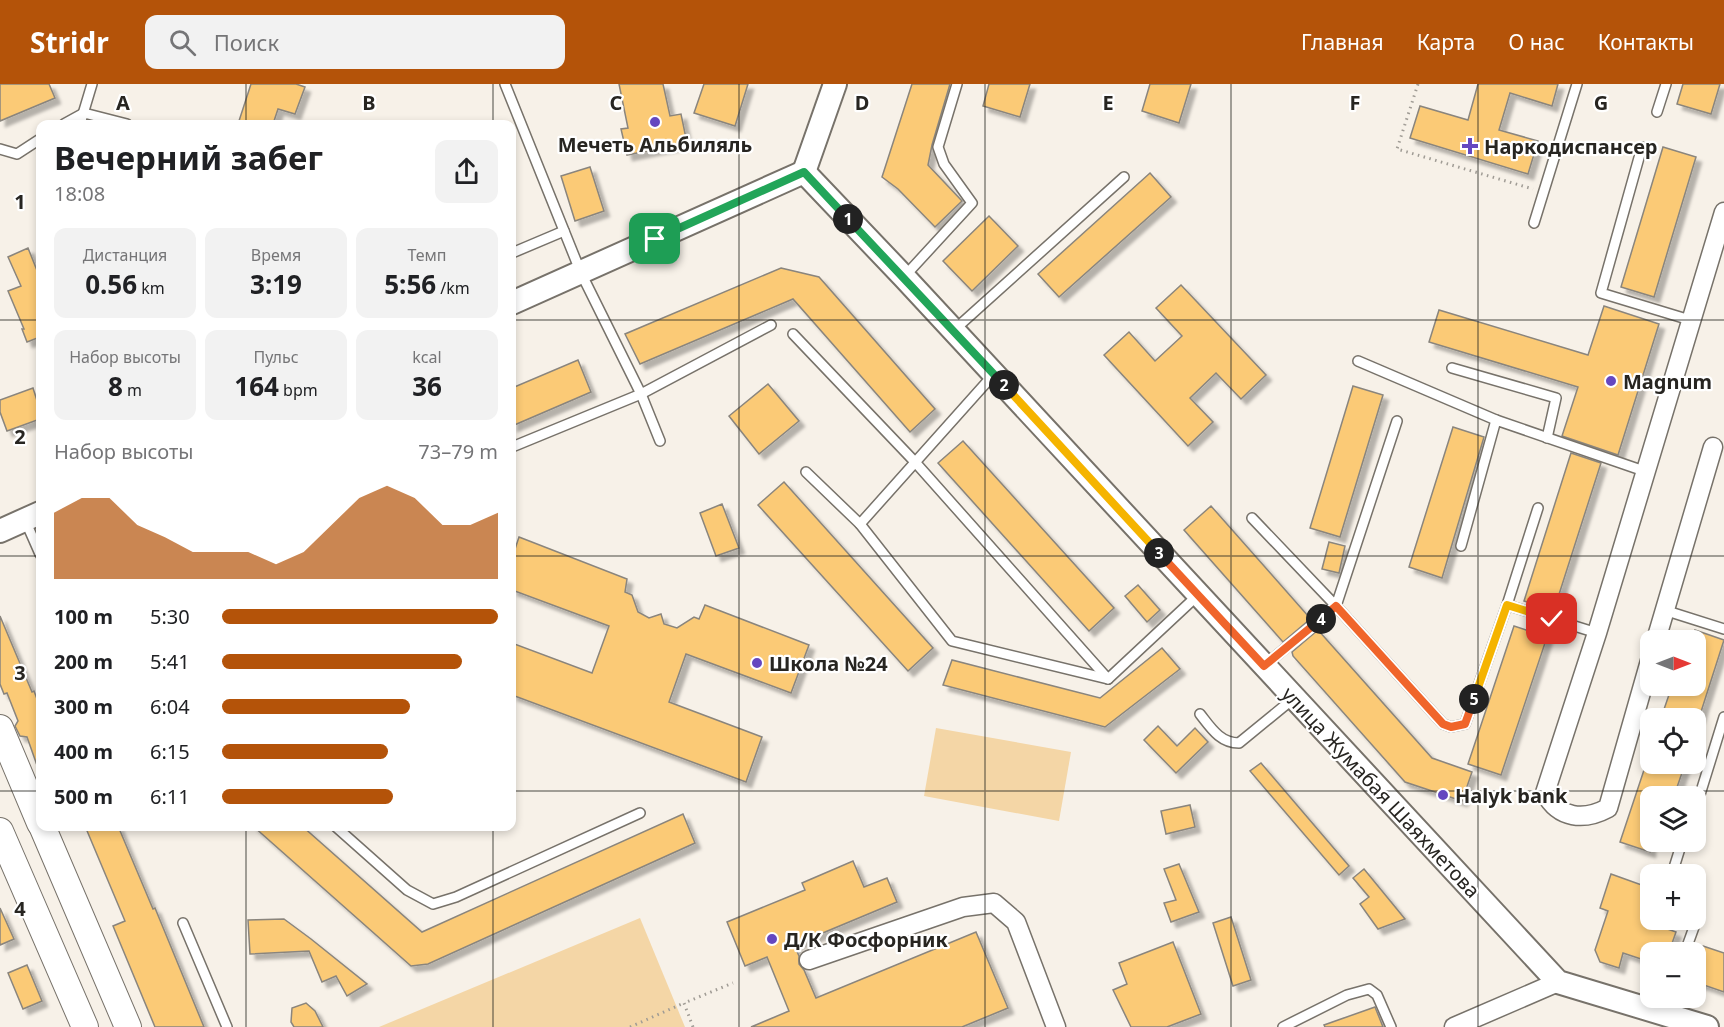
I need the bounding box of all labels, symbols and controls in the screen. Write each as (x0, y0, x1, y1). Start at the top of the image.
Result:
search box (145, 15, 565, 69)
text: Stridr (30, 23, 109, 61)
icon: search (166, 26, 199, 59)
text: Поиск (214, 27, 279, 57)
text: Главная (1301, 28, 1384, 56)
text: Карта (1417, 28, 1475, 56)
text: О нас (1508, 28, 1565, 56)
text: Контакты (1598, 28, 1694, 56)
text: A (116, 89, 130, 116)
text: B (362, 89, 376, 116)
text: C (610, 89, 623, 116)
text: D (855, 89, 869, 116)
text: E (1102, 89, 1114, 116)
text: F (1350, 89, 1360, 116)
text: G (1594, 89, 1608, 116)
marker: Мечеть Альбиляль (648, 115, 662, 129)
place label: Мечеть Альбиляль (558, 131, 752, 158)
place label: Наркодиспансер (1484, 133, 1658, 160)
text: Вечерний забег (54, 135, 323, 180)
marker: Наркодиспансер (1461, 137, 1479, 155)
button: share (435, 140, 498, 203)
text: 18:08 (54, 180, 105, 207)
text: 1 (14, 188, 26, 215)
pin: 1 (833, 204, 863, 234)
text: 1 (843, 208, 853, 230)
pin (629, 213, 680, 264)
icon: arrive (638, 222, 671, 255)
text: Дистанция (83, 244, 167, 266)
text: Время (251, 244, 301, 266)
text: Темп (407, 244, 447, 266)
text: 0.56 (85, 266, 137, 302)
text: 3:19 (250, 266, 302, 302)
text: 5:56 (384, 266, 436, 302)
text: km (137, 277, 165, 299)
text: /km (436, 277, 470, 299)
text: Набор высоты (69, 346, 181, 368)
text: Пульс (253, 346, 299, 368)
text: kcal (412, 346, 442, 368)
text: 8 (108, 368, 123, 404)
text: 164 (234, 368, 279, 404)
text: 36 (412, 368, 442, 404)
place label: Magnum (1623, 368, 1712, 395)
pin: 2 (989, 370, 1019, 400)
text: 2 (999, 374, 1009, 396)
marker: Magnum (1604, 374, 1618, 388)
text: m (123, 379, 142, 401)
text: bpm (279, 379, 318, 401)
text: 2 (14, 423, 26, 450)
text: Набор высоты (54, 438, 193, 465)
text: 73–79 m (418, 438, 498, 465)
pin: 3 (1144, 538, 1174, 568)
text: 3 (1154, 542, 1164, 564)
pin (1526, 593, 1577, 644)
icon: check (1535, 602, 1568, 635)
text: 100 m (54, 603, 113, 630)
text: 5:30 (150, 603, 190, 630)
pin: 4 (1306, 604, 1336, 634)
text: 4 (1316, 608, 1326, 630)
north arrow (1640, 630, 1706, 696)
map controls (1640, 630, 1706, 1008)
text: 200 m (54, 648, 113, 675)
text: 5:41 (150, 648, 190, 675)
place label: Школа №24 (769, 650, 888, 677)
marker: Школа №24 (750, 656, 764, 670)
text: 3 (14, 659, 26, 686)
street label: улица Жумабая Шаяхметова (1276, 681, 1486, 903)
pin: 5 (1459, 684, 1489, 714)
text: 5 (1469, 688, 1479, 710)
text: 300 m (54, 693, 113, 720)
text: 6:04 (150, 693, 190, 720)
button: locate (1640, 708, 1706, 774)
text: 400 m (54, 738, 113, 765)
text: 6:15 (150, 738, 190, 765)
place label: Halyk bank (1455, 782, 1568, 809)
text: 500 m (54, 783, 113, 810)
text: 6:11 (150, 783, 190, 810)
button: layers (1640, 786, 1706, 852)
marker: Halyk bank (1436, 788, 1450, 802)
button: + (1640, 864, 1706, 930)
text: 4 (14, 895, 26, 922)
place label: Д/К Фосфорник (784, 926, 949, 953)
marker: Д/К Фосфорник (765, 932, 779, 946)
button: − (1640, 942, 1706, 1008)

